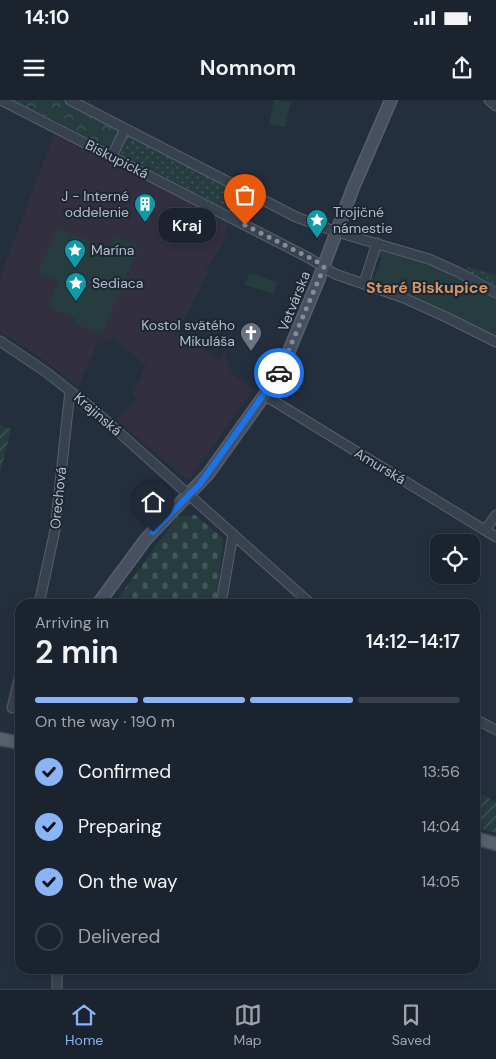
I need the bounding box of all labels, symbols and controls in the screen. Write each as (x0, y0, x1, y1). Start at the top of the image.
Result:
text: 14:10 (25, 5, 69, 30)
text: Nomnom (200, 53, 296, 82)
icon: menu (20, 54, 48, 82)
icon: share (448, 54, 476, 82)
street label: Biskupická (82, 135, 152, 183)
pin (224, 174, 266, 225)
icon: bag (231, 181, 259, 209)
place label: J - Interné oddelenie (61, 187, 129, 221)
building icon: J - Interné oddelenie (133, 192, 157, 223)
place label: Trojičné námestie (333, 203, 393, 237)
callout: Kraj (158, 208, 215, 242)
place icon: Trojičné námestie (305, 208, 329, 239)
text: Kraj (172, 215, 202, 236)
place icon: Marína (63, 238, 87, 269)
place label: Marína (91, 241, 134, 259)
street label: Vetvárska (274, 268, 314, 334)
place icon: Sediaca (64, 271, 88, 302)
place label: Sediaca (92, 274, 143, 292)
district label: Staré Biskupice (366, 277, 488, 298)
place label: Kostol svätého Mikuláša (141, 316, 235, 350)
church icon: Kostol svätého Mikuláša (239, 321, 263, 352)
courier (254, 348, 304, 398)
icon: car (265, 359, 293, 387)
street label: Krajinská (70, 388, 126, 440)
street label: Amurská (351, 444, 409, 488)
street label: Orechová (46, 466, 70, 530)
pin (132, 481, 174, 532)
icon: home (139, 488, 167, 516)
map controls (430, 534, 480, 584)
button: locate (430, 534, 480, 584)
text: Arriving in (35, 612, 109, 633)
text: 14:12–14:17 (366, 629, 460, 654)
text: 2 min (35, 631, 119, 673)
text: On the way · 190 m (35, 711, 175, 732)
icon: check (35, 758, 63, 786)
text: Confirmed (78, 759, 171, 784)
text: 13:56 (423, 761, 460, 782)
icon: check (35, 813, 63, 841)
text: Preparing (78, 814, 162, 839)
text: 14:04 (421, 816, 460, 837)
icon: check (35, 868, 63, 896)
text: On the way (78, 869, 178, 894)
text: 14:05 (421, 871, 460, 892)
text: Delivered (78, 924, 160, 949)
tab: Home (65, 1001, 103, 1049)
tab: Map (233, 1001, 262, 1049)
tab: Saved (392, 1001, 431, 1049)

